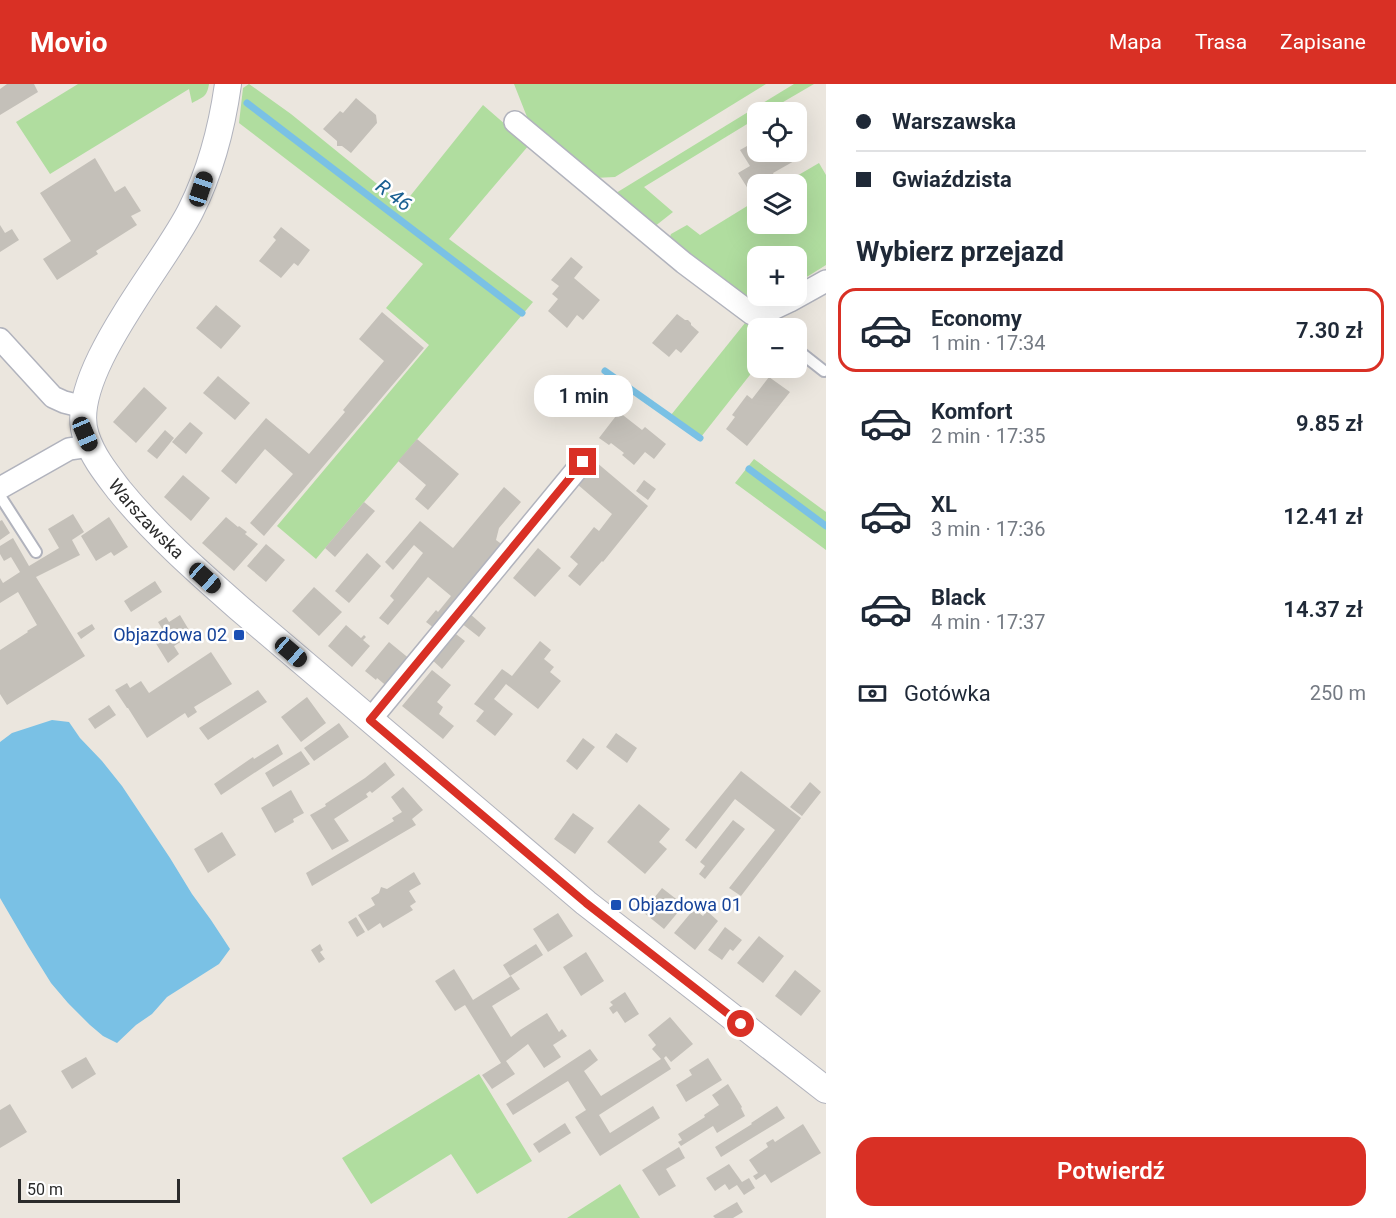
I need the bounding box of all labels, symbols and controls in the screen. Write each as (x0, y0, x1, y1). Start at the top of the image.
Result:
text: Movio (30, 26, 108, 59)
text: Mapa (1109, 30, 1162, 54)
text: Trasa (1195, 30, 1247, 54)
text: Zapisane (1280, 30, 1366, 54)
map controls (747, 102, 807, 378)
button: locate (747, 102, 807, 162)
text: Warszawska (892, 109, 1016, 134)
text: Gwiaździsta (892, 167, 1012, 192)
car (187, 169, 215, 209)
water label: R 46 (371, 174, 417, 216)
button: layers (747, 174, 807, 234)
text: Wybierz przejazd (856, 236, 1064, 268)
button: + (747, 246, 807, 306)
icon: car (859, 303, 913, 357)
text: Economy (931, 306, 1022, 331)
button: − (747, 318, 807, 378)
text: 7.30 zł (1296, 318, 1363, 343)
text: 1 min · 17:34 (931, 331, 1046, 355)
callout: 1 min (534, 375, 632, 417)
text: 1 min (558, 384, 609, 408)
icon: car (859, 396, 913, 450)
text: Komfort (931, 399, 1013, 424)
text: 9.85 zł (1296, 411, 1363, 436)
car (70, 414, 100, 454)
text: 2 min · 17:35 (931, 424, 1046, 448)
route end (569, 448, 596, 475)
street label: Warszawska (104, 475, 189, 563)
icon: car (859, 489, 913, 543)
text: XL (931, 492, 957, 517)
text: 12.41 zł (1283, 504, 1363, 529)
text: 3 min · 17:36 (931, 517, 1046, 541)
car (186, 559, 224, 597)
icon: car (859, 582, 913, 636)
text: Black (931, 585, 986, 610)
text: 14.37 zł (1283, 597, 1363, 622)
text: 4 min · 17:37 (931, 610, 1046, 634)
place label: Objazdowa 02 (113, 624, 227, 645)
marker: Objazdowa 02 (232, 628, 246, 642)
car (272, 633, 310, 671)
icon: cash (856, 677, 889, 710)
text: Gotówka (904, 681, 991, 706)
text: 250 m (1310, 681, 1366, 705)
place label: Objazdowa 01 (628, 894, 742, 915)
marker: Objazdowa 01 (609, 898, 623, 912)
route start (727, 1010, 754, 1037)
button: Potwierdź (856, 1137, 1366, 1206)
scale bar (18, 1176, 180, 1204)
text: 50 m (27, 1180, 63, 1199)

